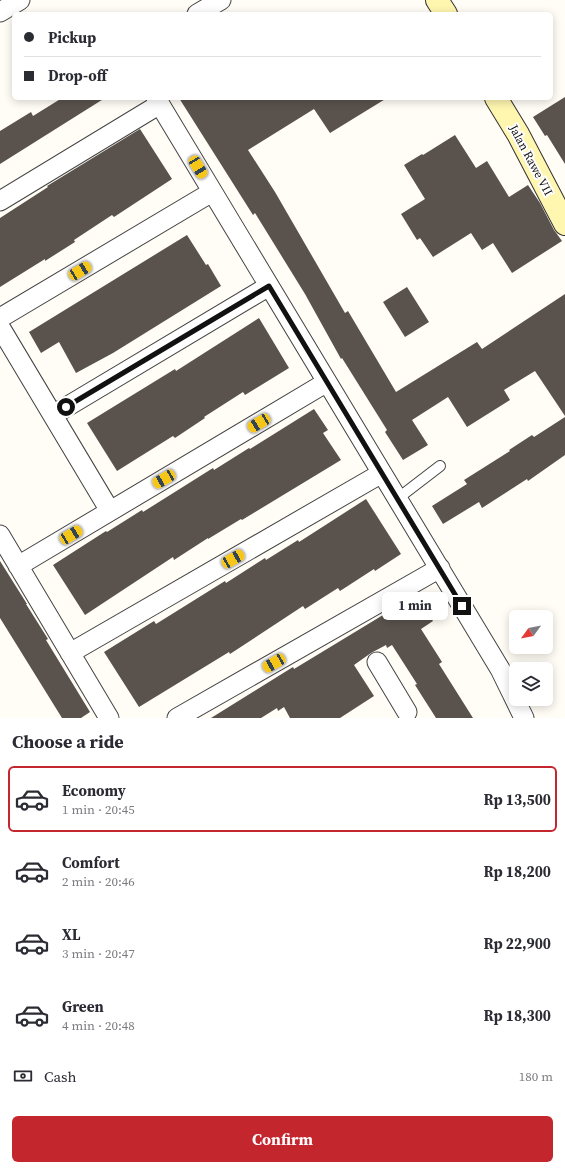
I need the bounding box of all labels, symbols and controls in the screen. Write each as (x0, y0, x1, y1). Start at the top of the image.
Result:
text: Pickup (48, 27, 96, 48)
text: Drop-off (48, 65, 107, 86)
street label: Jalan Rawe VII (505, 121, 556, 198)
car (187, 154, 209, 180)
car (67, 260, 93, 282)
route start (57, 398, 75, 416)
car (246, 412, 272, 434)
car (151, 468, 177, 490)
car (58, 524, 84, 546)
car (220, 548, 246, 570)
callout: 1 min (382, 592, 448, 620)
text: 1 min (398, 597, 432, 614)
route end (453, 597, 471, 615)
north arrow (509, 610, 553, 654)
map controls (509, 610, 553, 706)
car (261, 652, 287, 674)
button: layers (509, 662, 553, 706)
text: Choose a ride (12, 729, 124, 754)
text: Economy (62, 780, 126, 801)
icon: car (14, 781, 50, 817)
text: Rp 13,500 (483, 789, 551, 810)
text: 1 min · 20:45 (62, 801, 135, 818)
text: Comfort (62, 852, 120, 873)
icon: car (14, 853, 50, 889)
text: Rp 18,200 (483, 861, 551, 882)
text: 2 min · 20:46 (62, 873, 135, 890)
text: XL (62, 924, 81, 945)
icon: car (14, 925, 50, 961)
text: Rp 22,900 (483, 933, 551, 954)
text: 3 min · 20:47 (62, 945, 135, 962)
text: Green (62, 996, 104, 1017)
icon: car (14, 997, 50, 1033)
text: Rp 18,300 (483, 1005, 551, 1026)
text: 4 min · 20:48 (62, 1017, 135, 1034)
icon: cash (12, 1065, 34, 1087)
text: Cash (44, 1066, 76, 1087)
text: 180 m (519, 1068, 553, 1085)
button: Confirm (12, 1116, 553, 1162)

